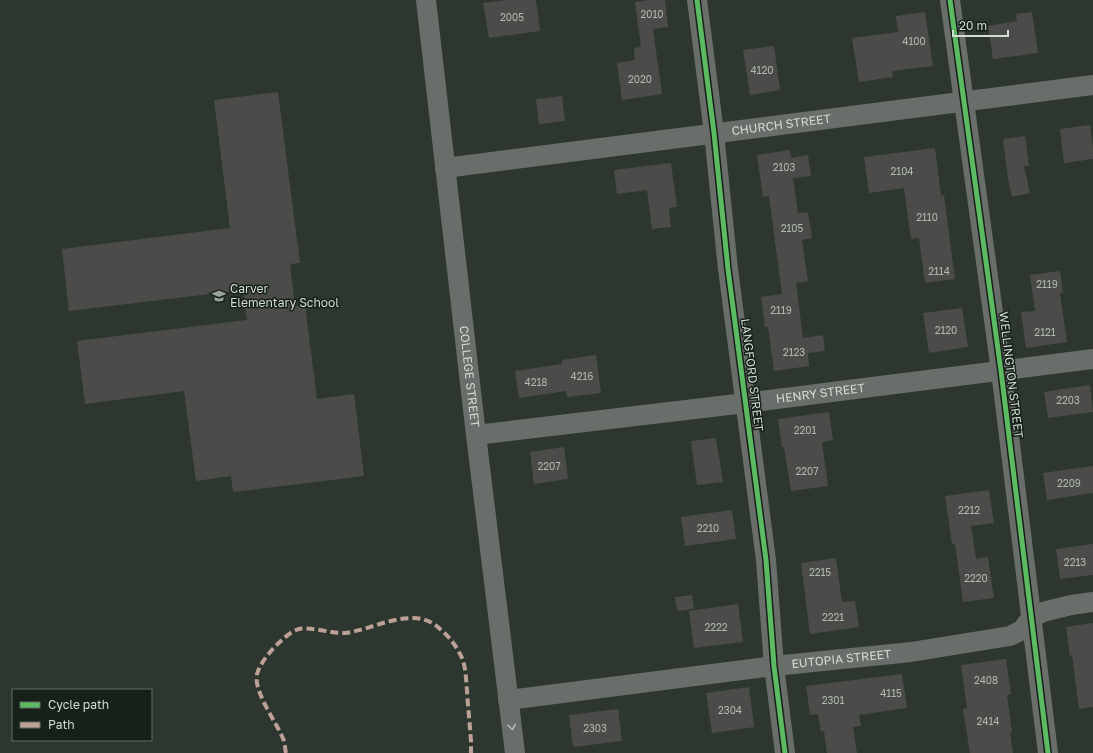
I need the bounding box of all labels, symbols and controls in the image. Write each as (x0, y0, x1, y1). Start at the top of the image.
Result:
house number: 2010 (640, 8, 664, 20)
house number: 2005 (500, 11, 524, 23)
scale bar (953, 12, 1008, 38)
text: 20 m (959, 18, 987, 33)
house number: 4100 (902, 35, 926, 47)
house number: 4120 (751, 64, 773, 76)
house number: 2020 (628, 73, 652, 85)
street label: CHURCH STREET (731, 111, 832, 138)
house number: 2103 (773, 161, 795, 173)
house number: 2104 (891, 165, 913, 177)
house number: 2110 (916, 211, 938, 223)
house number: 2105 (781, 222, 804, 234)
house number: 2114 (928, 265, 950, 277)
house number: 2119 (1036, 278, 1058, 290)
place label: Carver Elementary School (230, 281, 339, 310)
school or university icon: Carver Elementary School (211, 288, 227, 304)
house number: 2119 (770, 304, 792, 316)
street label: WELLINGTON STREET (996, 311, 1027, 440)
street label: LANGFORD STREET (738, 318, 767, 433)
house number: 2120 (935, 324, 957, 336)
street label: COLLEGE STREET (456, 325, 483, 429)
house number: 2121 (1034, 326, 1056, 338)
house number: 2123 (783, 346, 805, 358)
house number: 4216 (571, 370, 593, 382)
house number: 4218 (525, 376, 547, 388)
street label: HENRY STREET (775, 380, 866, 406)
house number: 2203 (1056, 394, 1080, 406)
house number: 2201 (794, 424, 816, 436)
house number: 2207 (537, 460, 561, 472)
house number: 2207 (795, 465, 819, 477)
house number: 2209 (1057, 477, 1081, 489)
house number: 2212 (958, 504, 980, 516)
house number: 2210 (697, 522, 719, 534)
house number: 2213 (1064, 556, 1086, 568)
house number: 2215 (809, 566, 831, 578)
house number: 2220 (964, 572, 988, 584)
house number: 2221 (822, 611, 844, 623)
house number: 2222 (704, 621, 728, 633)
street label: EUTOPIA STREET (791, 646, 893, 671)
house number: 2408 (974, 674, 998, 686)
house number: 4115 (880, 687, 902, 699)
legend (12, 689, 152, 741)
house number: 2301 (822, 694, 844, 706)
text: Cycle path (48, 697, 109, 712)
house number: 2304 (718, 704, 742, 716)
house number: 2414 (977, 715, 999, 727)
text: Path (48, 717, 75, 732)
house number: 2303 (583, 722, 607, 734)
one-way arrow (507, 724, 516, 730)

